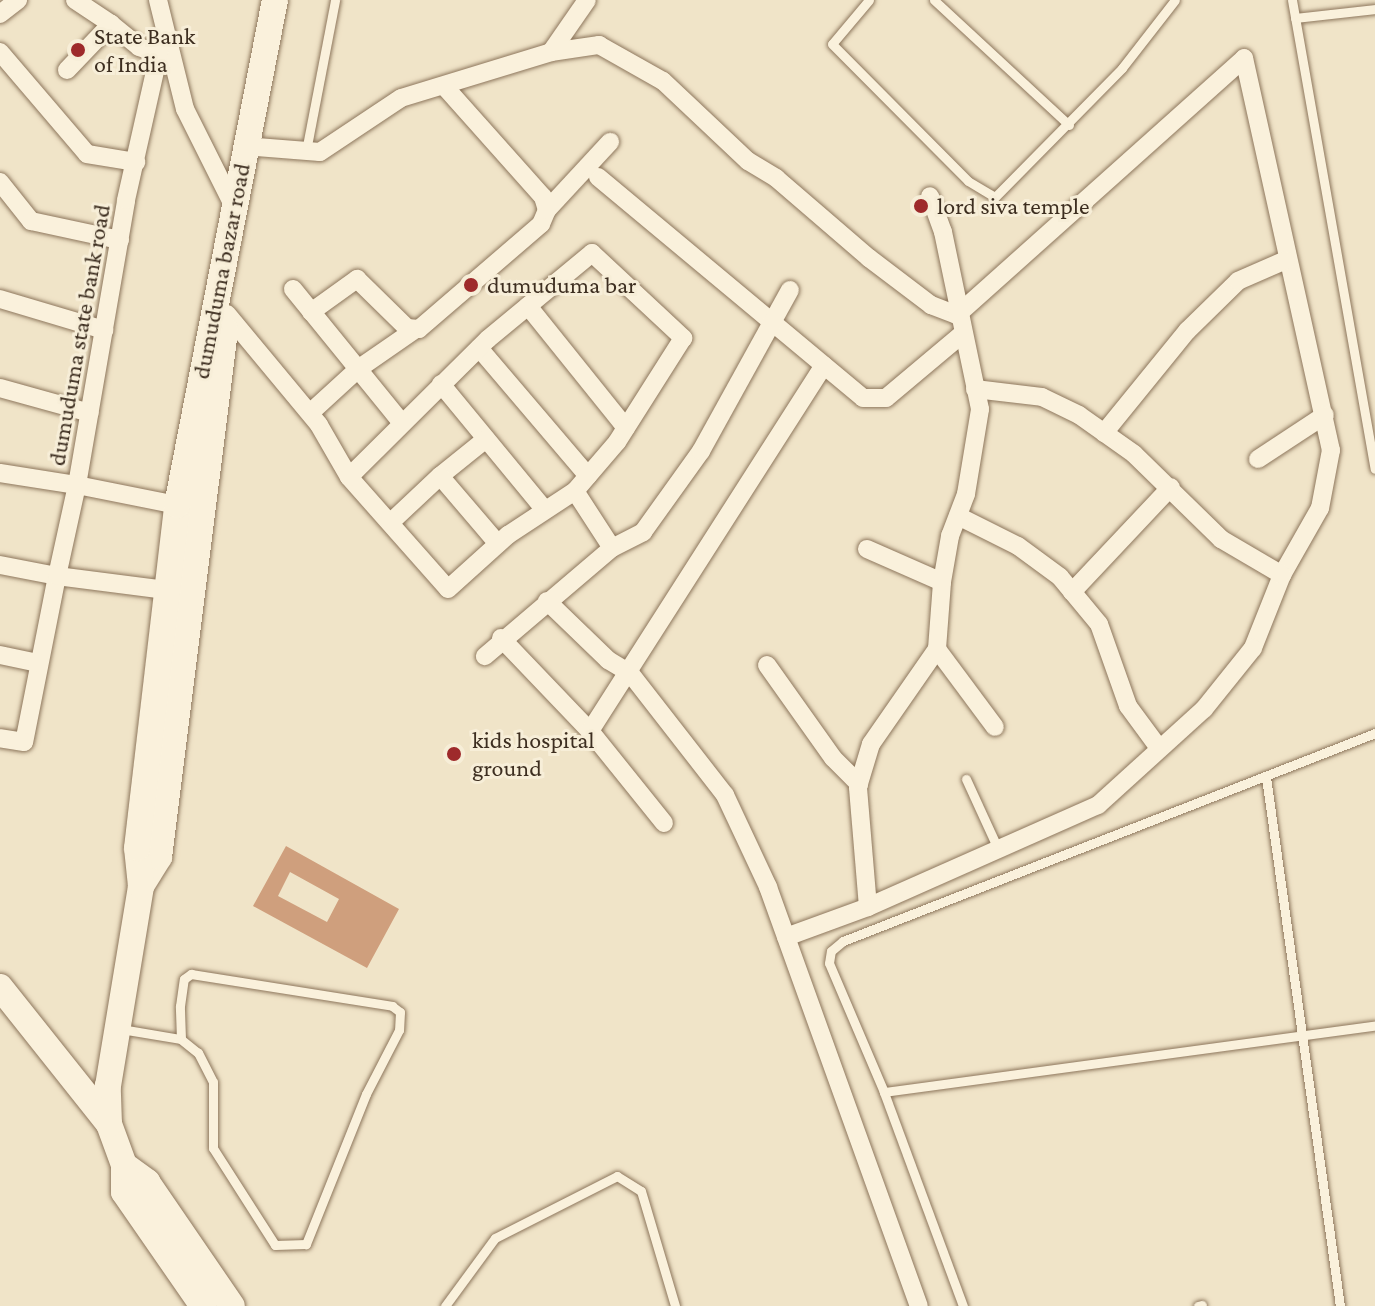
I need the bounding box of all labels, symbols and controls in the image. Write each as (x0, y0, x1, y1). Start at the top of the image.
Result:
place label: State Bank of India (94, 22, 196, 78)
marker: State Bank of India (69, 41, 87, 59)
street label: dumuduma bazar road (186, 161, 256, 381)
place label: lord siva temple (937, 192, 1090, 220)
marker: lord siva temple (912, 197, 930, 215)
street label: dumuduma state bank road (42, 202, 116, 468)
place label: dumuduma bar (487, 271, 637, 299)
marker: dumuduma bar (462, 276, 480, 294)
place label: kids hospital ground (472, 726, 595, 782)
marker: kids hospital ground (443, 743, 465, 765)

